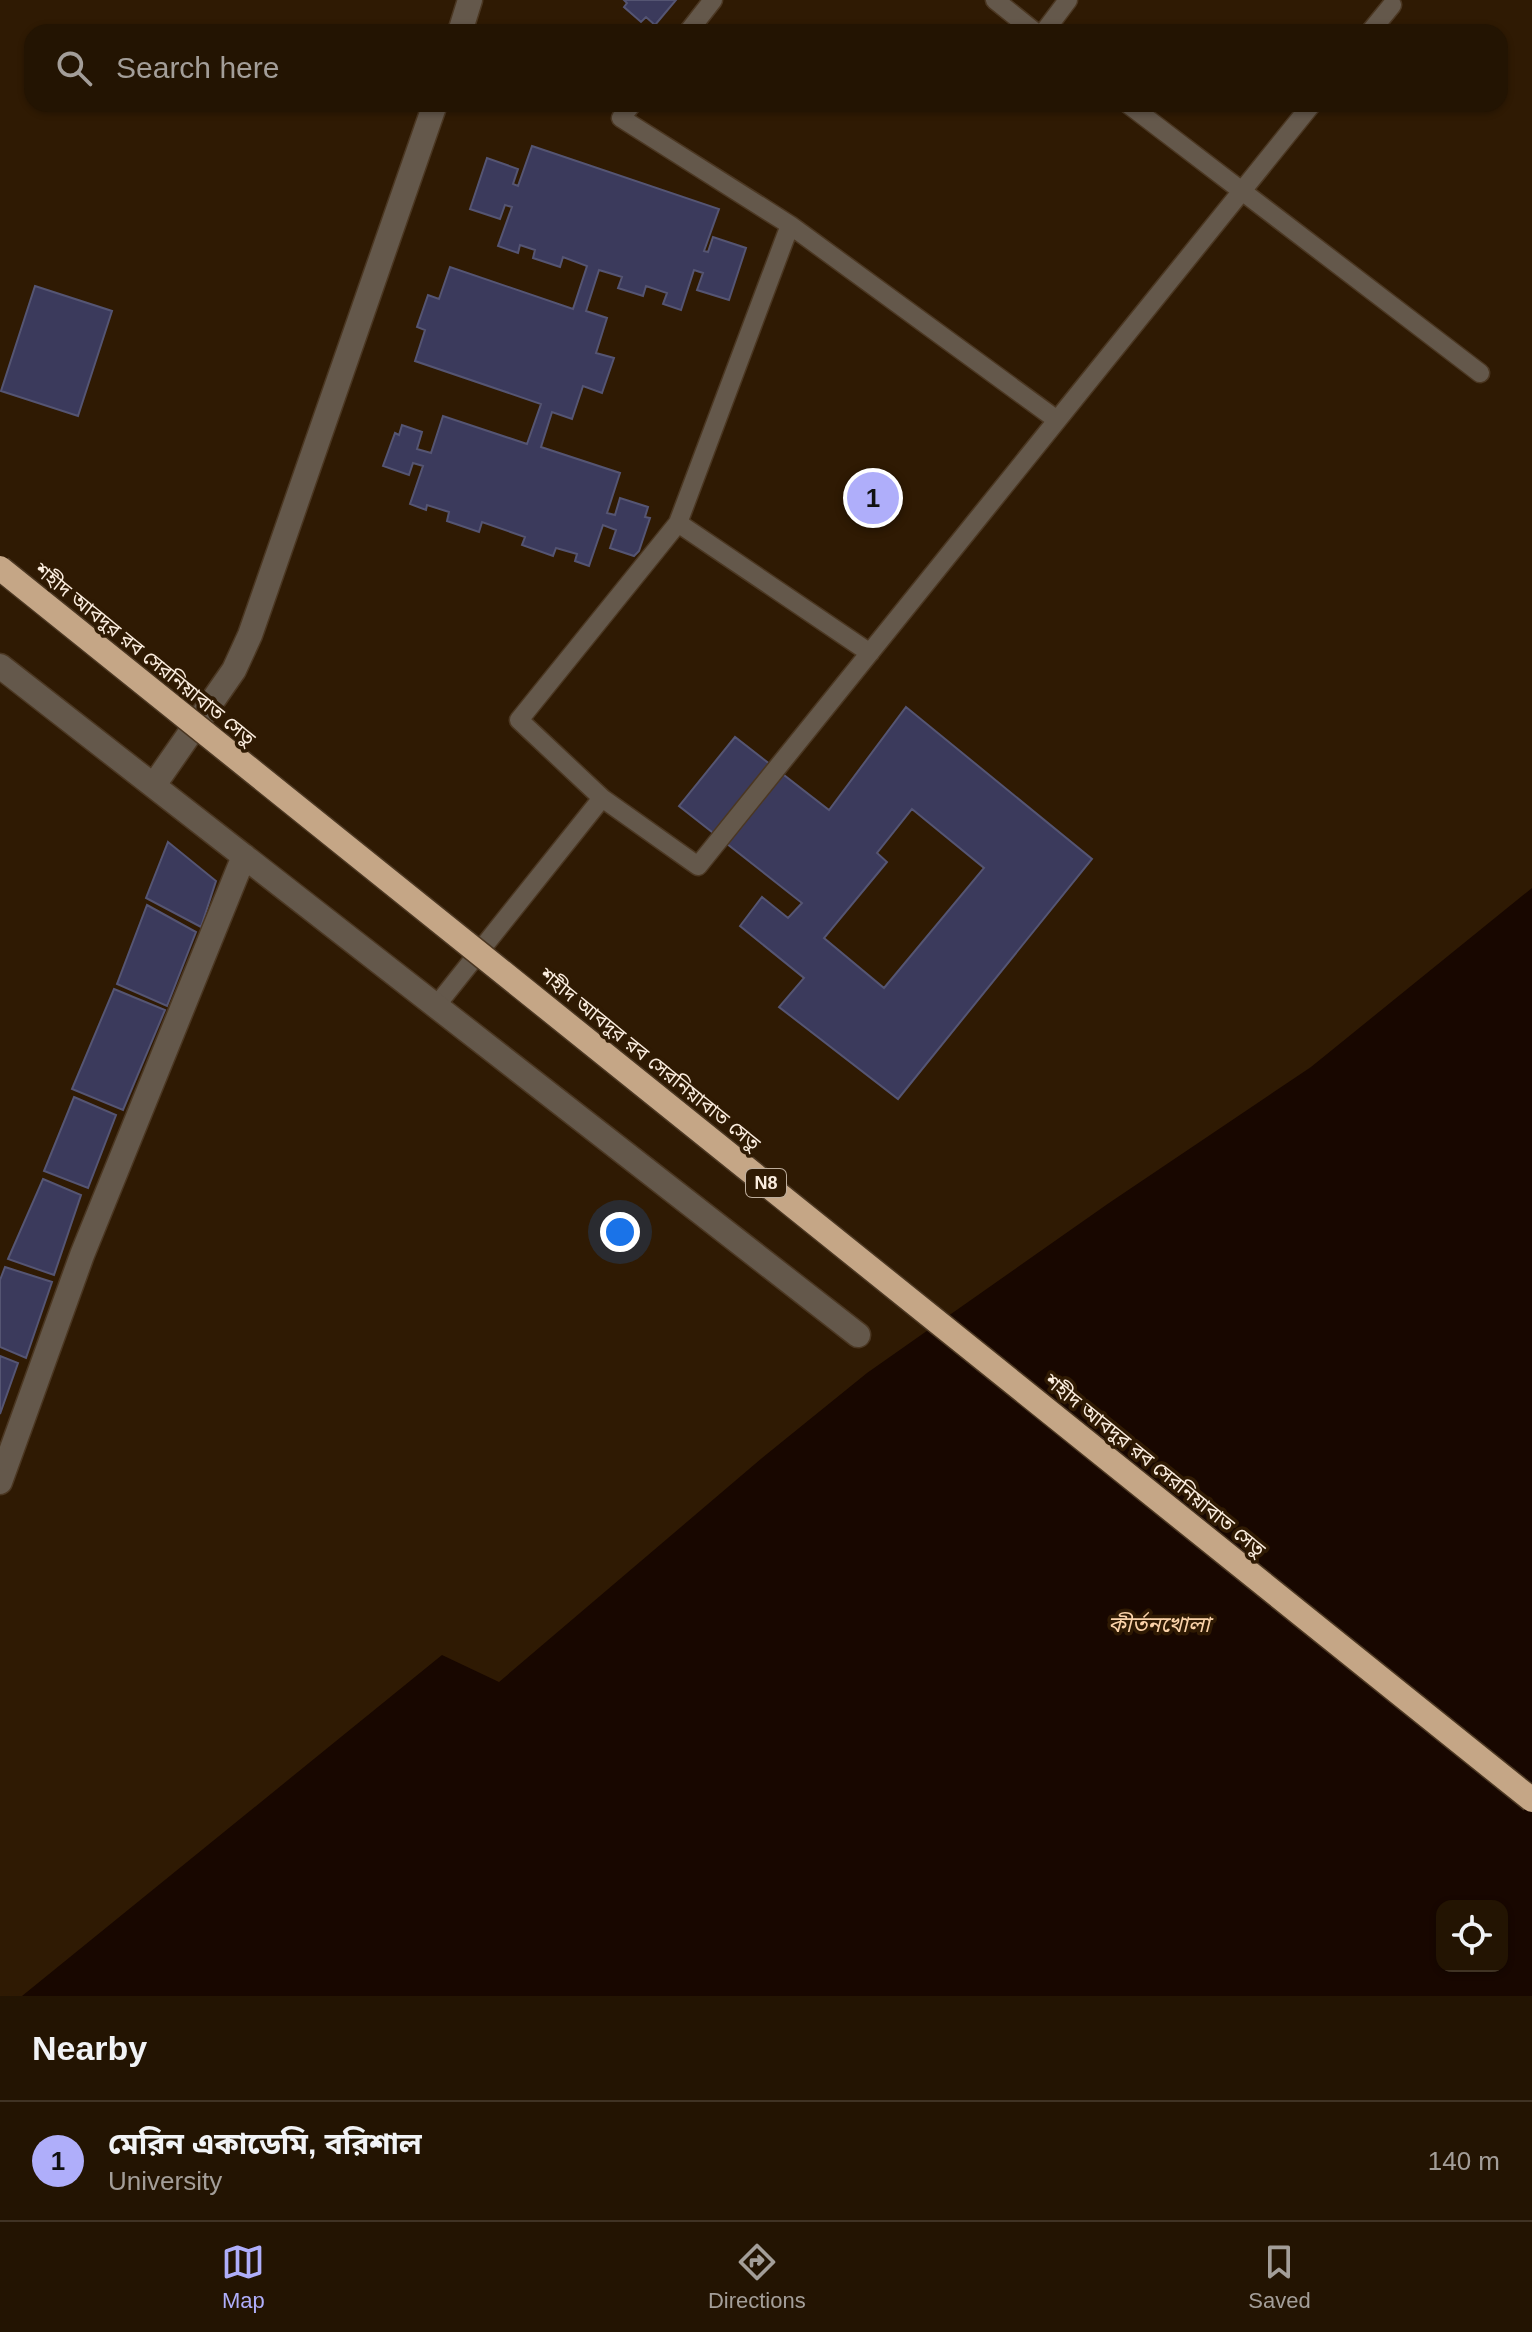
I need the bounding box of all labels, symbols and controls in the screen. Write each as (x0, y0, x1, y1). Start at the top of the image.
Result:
search box (24, 24, 1508, 112)
icon: search (52, 46, 96, 90)
text: Search here (116, 51, 279, 84)
pin: 1 (847, 468, 899, 528)
street label: শহীদ আবদুর রব সেরনিয়াবাত সেতু (29, 557, 261, 752)
street label: শহীদ আবদুর রব সেরনিয়াবাত সেতু (534, 962, 766, 1157)
road number: N8 (746, 1169, 786, 1197)
your location (600, 1212, 640, 1252)
street label: শহীদ আবদুর রব সেরনিয়াবাত সেতু (1039, 1368, 1271, 1563)
water label: কীর্তনখোলা (1108, 1611, 1214, 1637)
map controls (1436, 1900, 1508, 1972)
button: locate (1436, 1900, 1508, 1972)
text: Nearby (32, 2029, 147, 2067)
text: মেরিন একাডেমি, বরিশাল (108, 2127, 422, 2160)
text: 1 (51, 2146, 65, 2176)
text: 140 m (1428, 2146, 1500, 2176)
text: University (108, 2166, 222, 2196)
tab: Map (221, 2240, 265, 2314)
tab: Directions (708, 2240, 806, 2314)
tab: Saved (1248, 2240, 1311, 2314)

